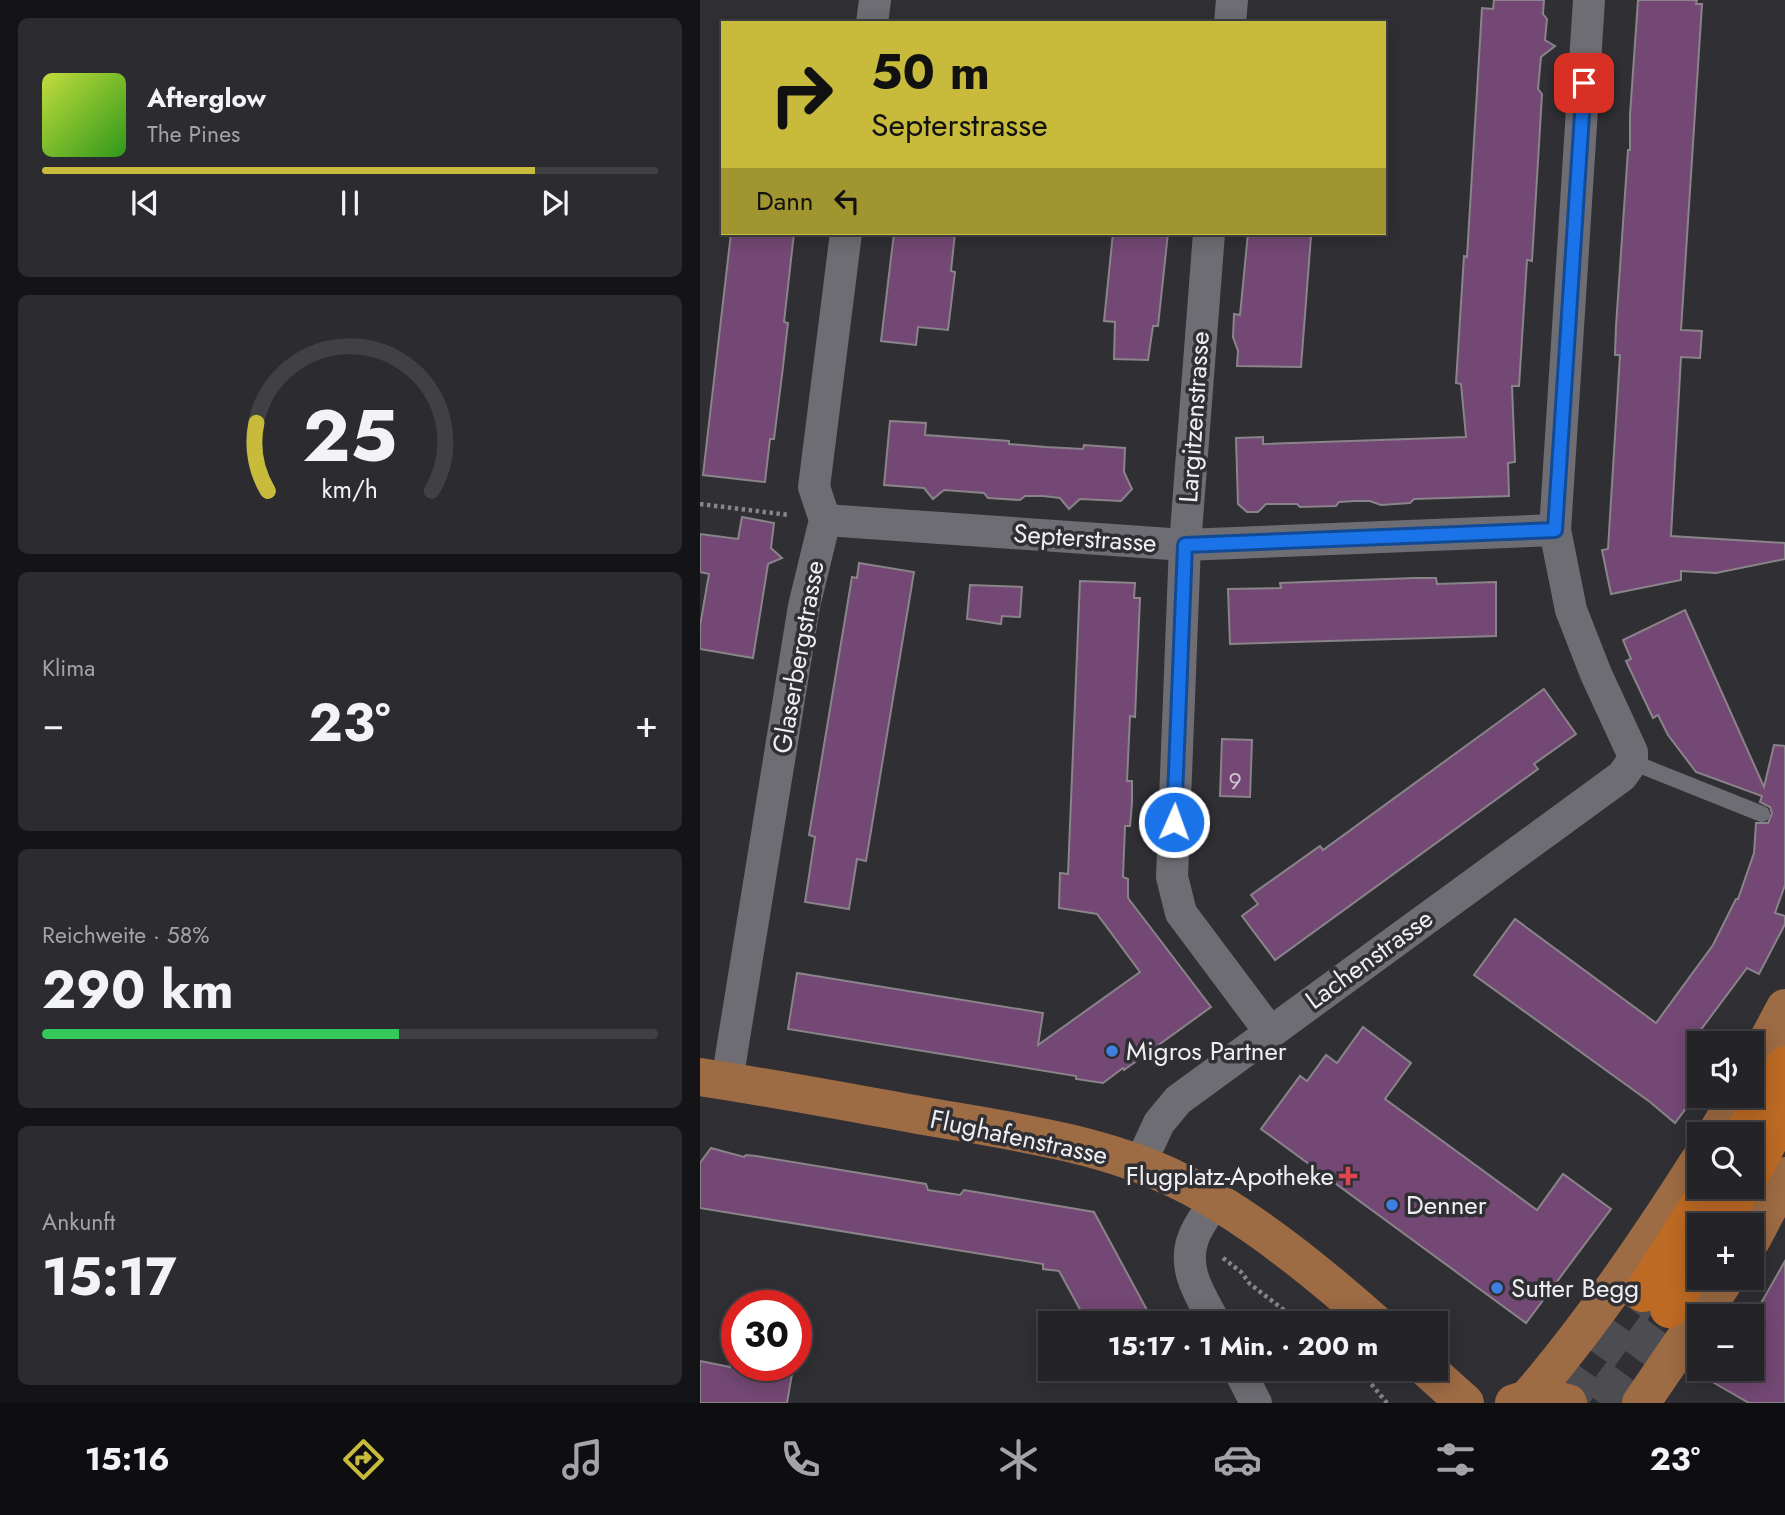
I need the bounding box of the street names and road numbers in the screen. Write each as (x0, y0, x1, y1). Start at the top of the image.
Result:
street label: Largitzenstrasse (1169, 330, 1219, 504)
street label: Septerstrasse (1012, 514, 1158, 562)
street label: Glaserbergstrasse (762, 557, 834, 757)
street label: Lachenstrasse (1297, 900, 1441, 1018)
street label: Flughafenstrasse (927, 1100, 1111, 1174)

